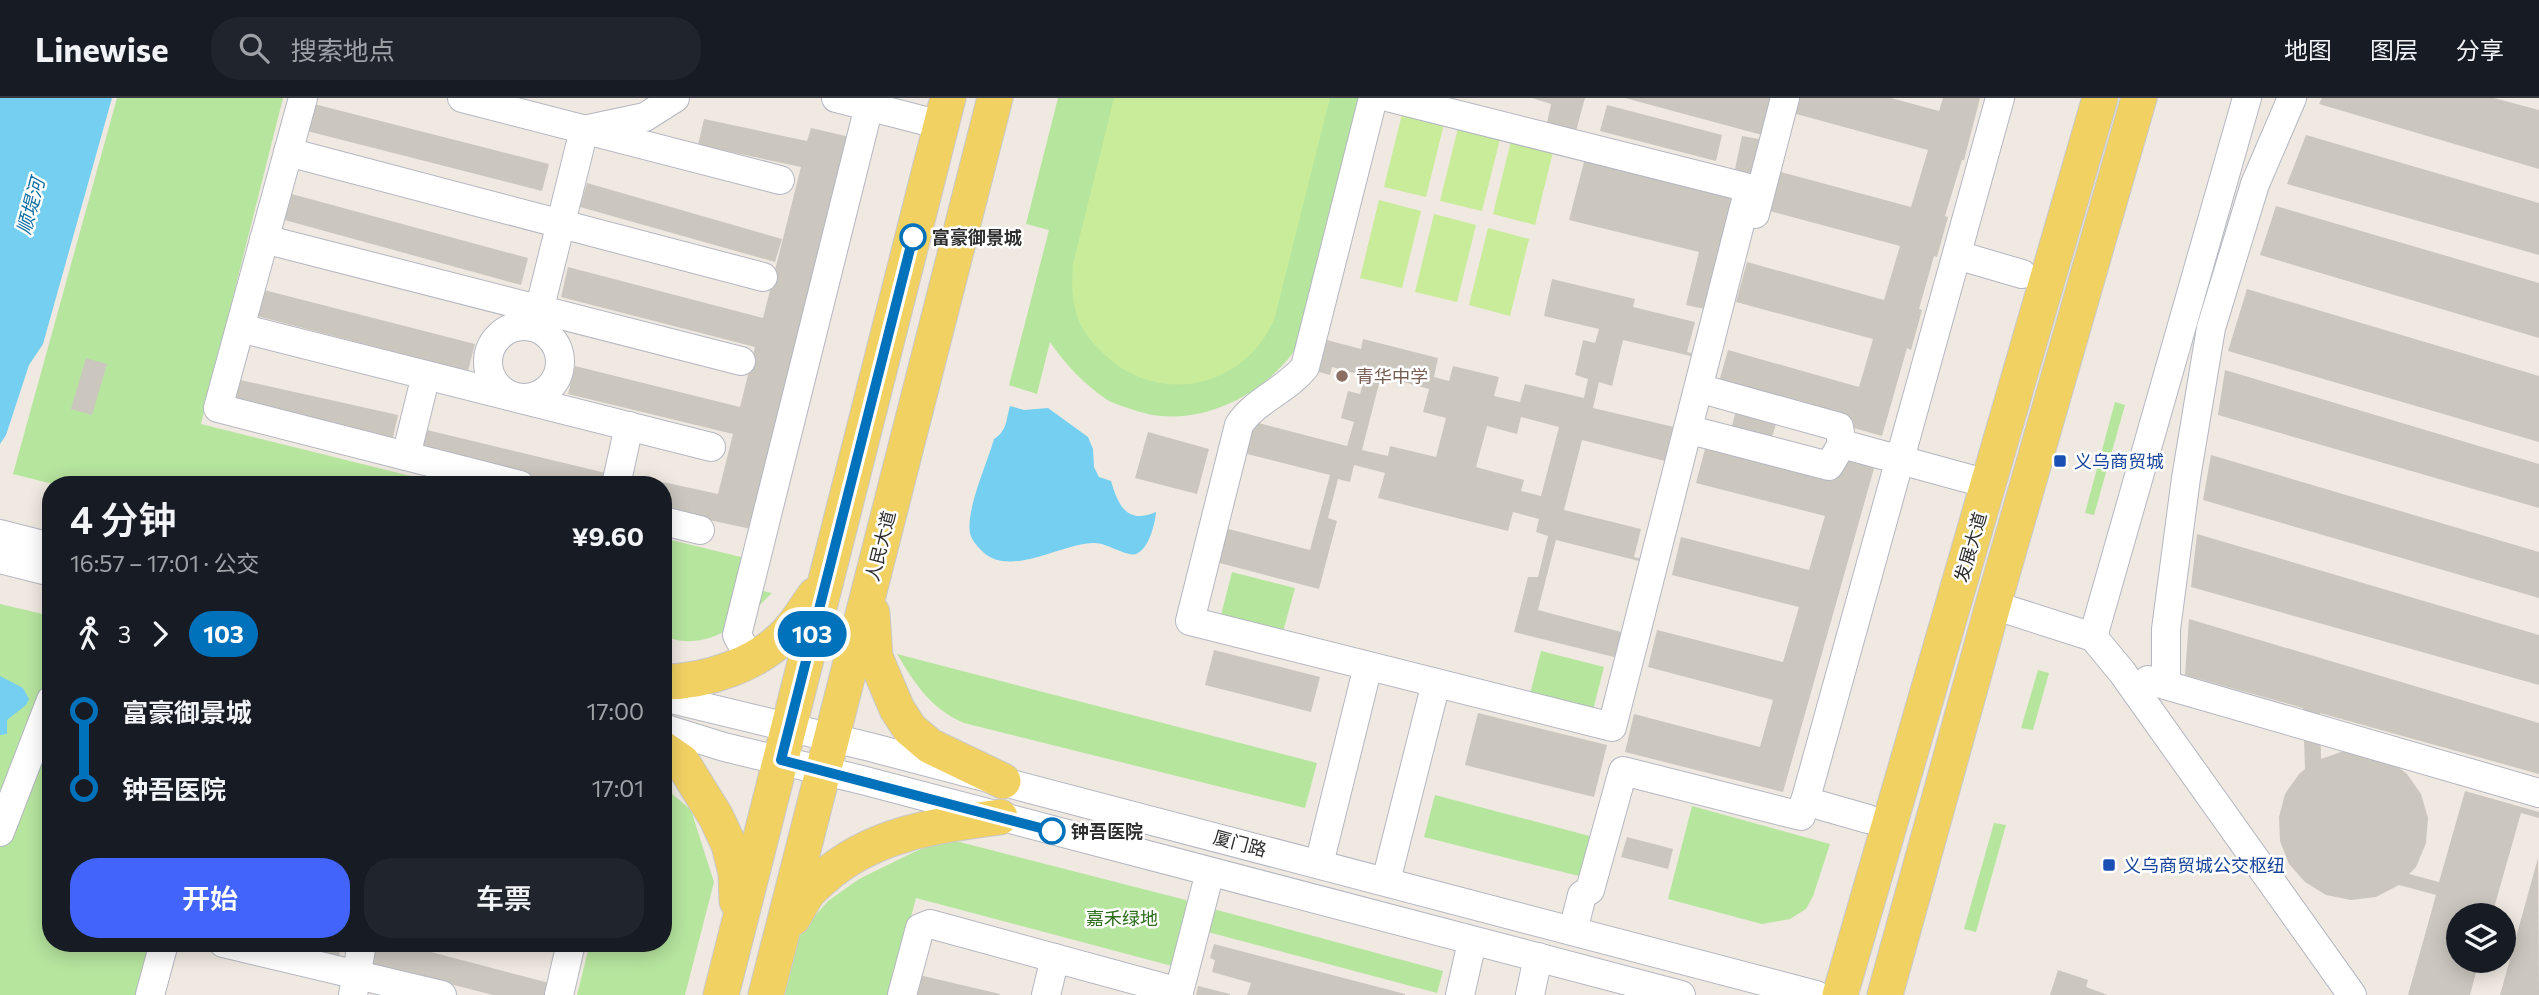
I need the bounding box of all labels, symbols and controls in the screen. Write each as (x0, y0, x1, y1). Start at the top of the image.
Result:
search box (211, 17, 701, 80)
text: Linewise (35, 28, 169, 69)
icon: search (235, 29, 273, 67)
text: 搜索地点 (291, 34, 395, 65)
text: 地图 (2284, 35, 2332, 64)
text: 图层 (2370, 35, 2418, 64)
text: 分享 (2456, 35, 2504, 64)
water label: 顺堤河 (12, 172, 50, 237)
marker: 富豪御景城 (900, 224, 926, 250)
place label: 富豪御景城 (932, 226, 1022, 248)
place label: 青华中学 (1356, 365, 1428, 387)
marker: 青华中学 (1334, 368, 1350, 384)
place label: 义乌商贸城 (2074, 450, 2164, 472)
marker: 义乌商贸城 (2052, 453, 2068, 469)
text: 4 分钟 (70, 495, 176, 542)
street label: 人民大道 (861, 508, 899, 584)
street label: 发展大道 (1950, 509, 1990, 585)
text: ¥9.60 (572, 520, 644, 551)
text: 16:57 – 17:01 · 公交 (70, 549, 259, 577)
line badge: 103 (772, 611, 852, 657)
icon: walk (70, 615, 108, 653)
icon: forward (141, 615, 179, 653)
text: 103 (203, 619, 244, 648)
text: 103 (792, 619, 832, 648)
text: 3 (118, 620, 131, 648)
text: 富豪御景城 (122, 696, 252, 727)
text: 17:00 (587, 697, 644, 725)
text: 钟吾医院 (122, 773, 226, 804)
text: 17:01 (592, 774, 644, 802)
marker: 钟吾医院 (1039, 818, 1065, 844)
place label: 钟吾医院 (1071, 820, 1143, 842)
street label: 厦门路 (1211, 825, 1269, 861)
place label: 义乌商贸城公交枢纽 (2123, 854, 2285, 876)
marker: 义乌商贸城公交枢纽 (2101, 857, 2117, 873)
button: 开始 (70, 858, 350, 938)
button: 车票 (364, 858, 644, 938)
map controls (2446, 903, 2516, 973)
button: layers (2446, 903, 2516, 973)
park label: 嘉禾绿地 (1086, 907, 1158, 929)

